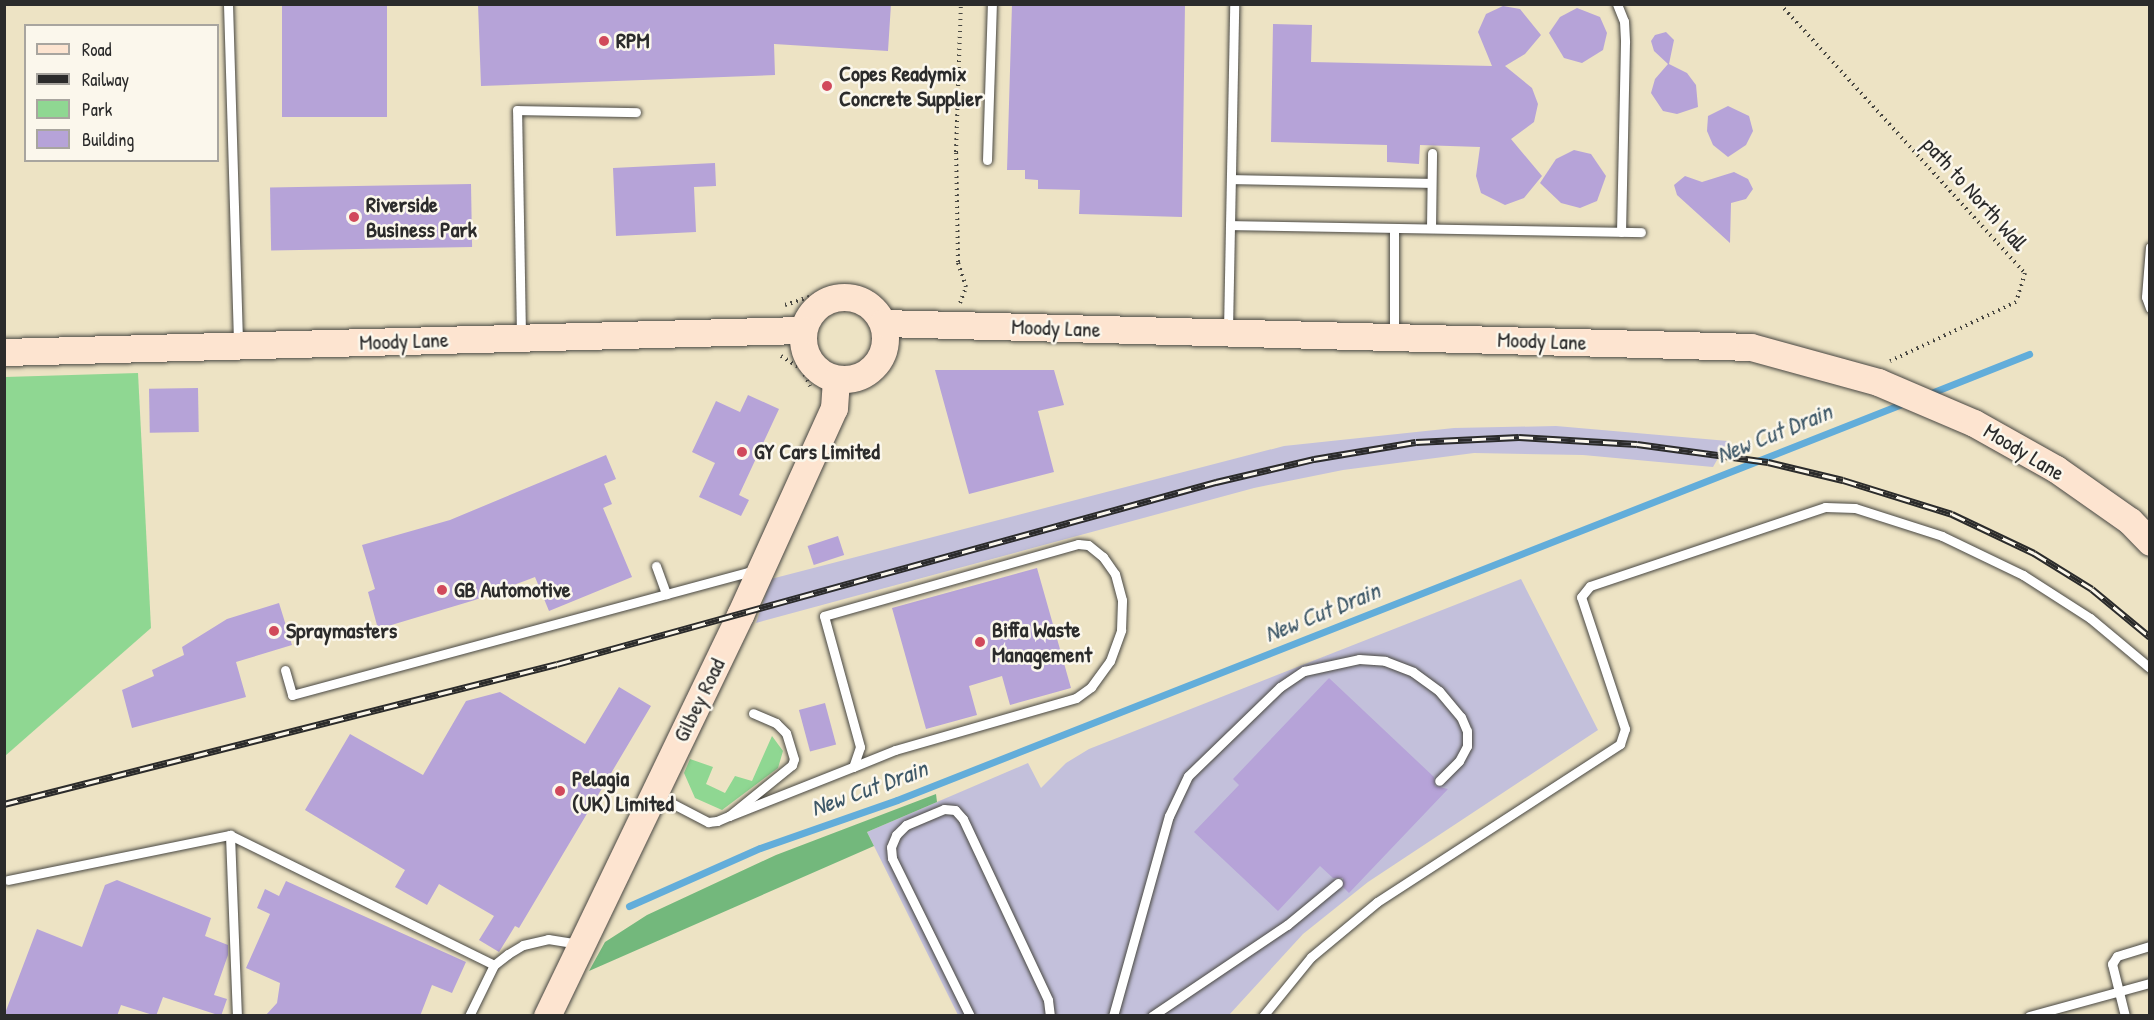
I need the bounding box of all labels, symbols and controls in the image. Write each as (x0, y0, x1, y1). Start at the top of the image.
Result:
legend (24, 24, 219, 162)
place label: RPM (616, 28, 650, 54)
marker: RPM (597, 34, 611, 48)
text: Road (82, 37, 112, 62)
place label: Copes Readymix Concrete Supplier (839, 60, 983, 112)
text: Railway (82, 67, 129, 92)
marker: Copes Readymix Concrete Supplier (820, 79, 834, 93)
text: Park (82, 97, 112, 122)
text: Building (82, 127, 134, 152)
street label: path to North Wall (1917, 132, 2033, 256)
place label: Riverside Business Park (366, 191, 477, 242)
marker: Riverside Business Park (347, 210, 361, 224)
street label: Moody Lane (1011, 313, 1101, 343)
street label: Moody Lane (359, 326, 449, 356)
street label: Moody Lane (1497, 326, 1587, 356)
water label: New Cut Drain (1712, 397, 1836, 469)
street label: Moody Lane (1979, 418, 2069, 486)
place label: GY Cars Limited (754, 439, 880, 465)
marker: GY Cars Limited (735, 445, 749, 459)
water label: New Cut Drain (1260, 576, 1384, 648)
place label: GB Automotive (454, 577, 571, 603)
marker: GB Automotive (435, 583, 449, 597)
place label: Biffa Waste Management (992, 616, 1092, 668)
place label: Spraymasters (286, 618, 397, 644)
marker: Spraymasters (267, 624, 281, 638)
marker: Biffa Waste Management (973, 635, 987, 649)
street label: Gilbey Road (668, 654, 730, 746)
water label: New Cut Drain (807, 754, 931, 822)
place label: Pelagia (UK) Limited (572, 765, 674, 816)
marker: Pelagia (UK) Limited (553, 784, 567, 798)

